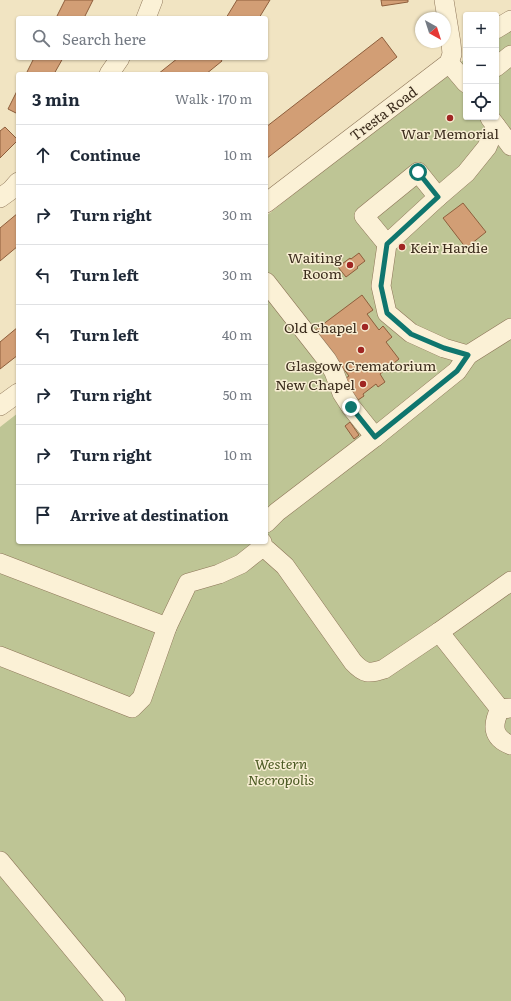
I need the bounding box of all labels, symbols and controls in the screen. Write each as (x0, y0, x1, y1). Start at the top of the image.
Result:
north arrow (415, 12, 451, 48)
map controls (463, 12, 499, 120)
button: + (463, 12, 499, 48)
search box (16, 16, 268, 60)
icon: search (30, 27, 52, 49)
text: Search here (62, 27, 146, 50)
button: − (463, 48, 499, 84)
street label: Tresta Road (345, 81, 421, 145)
button: locate (463, 84, 499, 120)
text: 3 min (32, 86, 80, 111)
text: Walk · 170 m (175, 89, 252, 108)
marker: War Memorial (445, 113, 455, 123)
place label: War Memorial (401, 123, 499, 143)
text: Continue (70, 143, 140, 166)
icon: ahead (32, 144, 54, 166)
text: 10 m (224, 145, 252, 164)
route start (409, 163, 427, 181)
text: Turn right (70, 203, 152, 226)
icon: right (32, 204, 54, 226)
text: 30 m (222, 205, 252, 224)
place label: Keir Hardie (410, 237, 488, 257)
marker: Keir Hardie (397, 242, 407, 252)
place label: Waiting Room (288, 247, 342, 283)
marker: Waiting Room (345, 260, 355, 270)
text: Turn left (70, 263, 139, 286)
icon: left (32, 264, 54, 286)
text: 30 m (222, 265, 252, 284)
place label: Old Chapel (284, 317, 357, 337)
marker: Old Chapel (360, 322, 370, 332)
text: Turn left (70, 323, 139, 346)
icon: left (32, 324, 54, 346)
text: 40 m (222, 325, 252, 344)
marker: Glasgow Crematorium (356, 345, 366, 355)
place label: Glasgow Crematorium (286, 355, 437, 375)
place label: New Chapel (275, 374, 355, 394)
marker: New Chapel (358, 379, 368, 389)
text: Turn right (70, 383, 152, 406)
icon: right (32, 384, 54, 406)
text: 50 m (223, 385, 252, 404)
route end (342, 398, 360, 416)
text: Turn right (70, 443, 152, 466)
icon: right (32, 444, 54, 466)
text: 10 m (224, 445, 252, 464)
text: Arrive at destination (70, 503, 229, 526)
icon: arrive (32, 504, 54, 526)
park label: Western Necropolis (248, 753, 314, 789)

